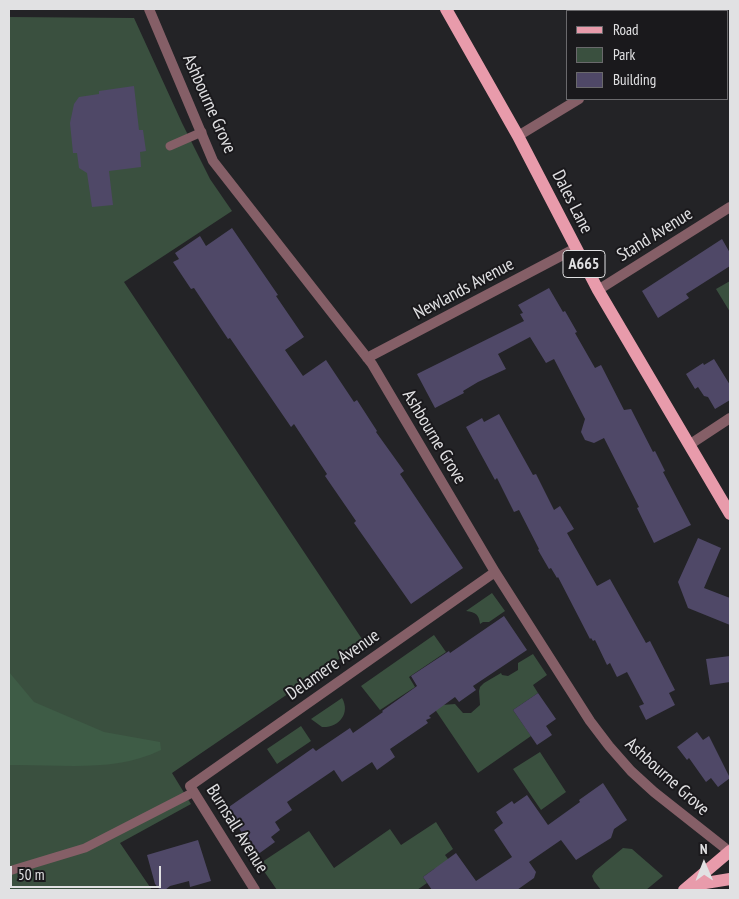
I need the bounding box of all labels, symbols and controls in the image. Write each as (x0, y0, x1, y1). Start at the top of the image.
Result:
legend (566, 10, 729, 100)
text: Road (613, 20, 639, 39)
text: Park (613, 45, 635, 64)
street label: Ashbourne Grove (178, 51, 240, 157)
text: Building (613, 70, 656, 89)
street label: Dales Lane (547, 167, 597, 237)
street label: Stand Avenue (613, 203, 697, 267)
road number: A665 (563, 250, 605, 278)
street label: Newlands Avenue (410, 254, 518, 324)
street label: Ashbourne Grove (397, 386, 471, 488)
street label: Delamere Avenue (282, 625, 384, 705)
street label: Ashbourne Grove (620, 734, 714, 820)
street label: Burnsall Avenue (201, 781, 273, 877)
north arrow (679, 839, 729, 889)
text: N (700, 840, 708, 858)
scale bar (12, 856, 164, 888)
text: 50 m (18, 865, 44, 884)

